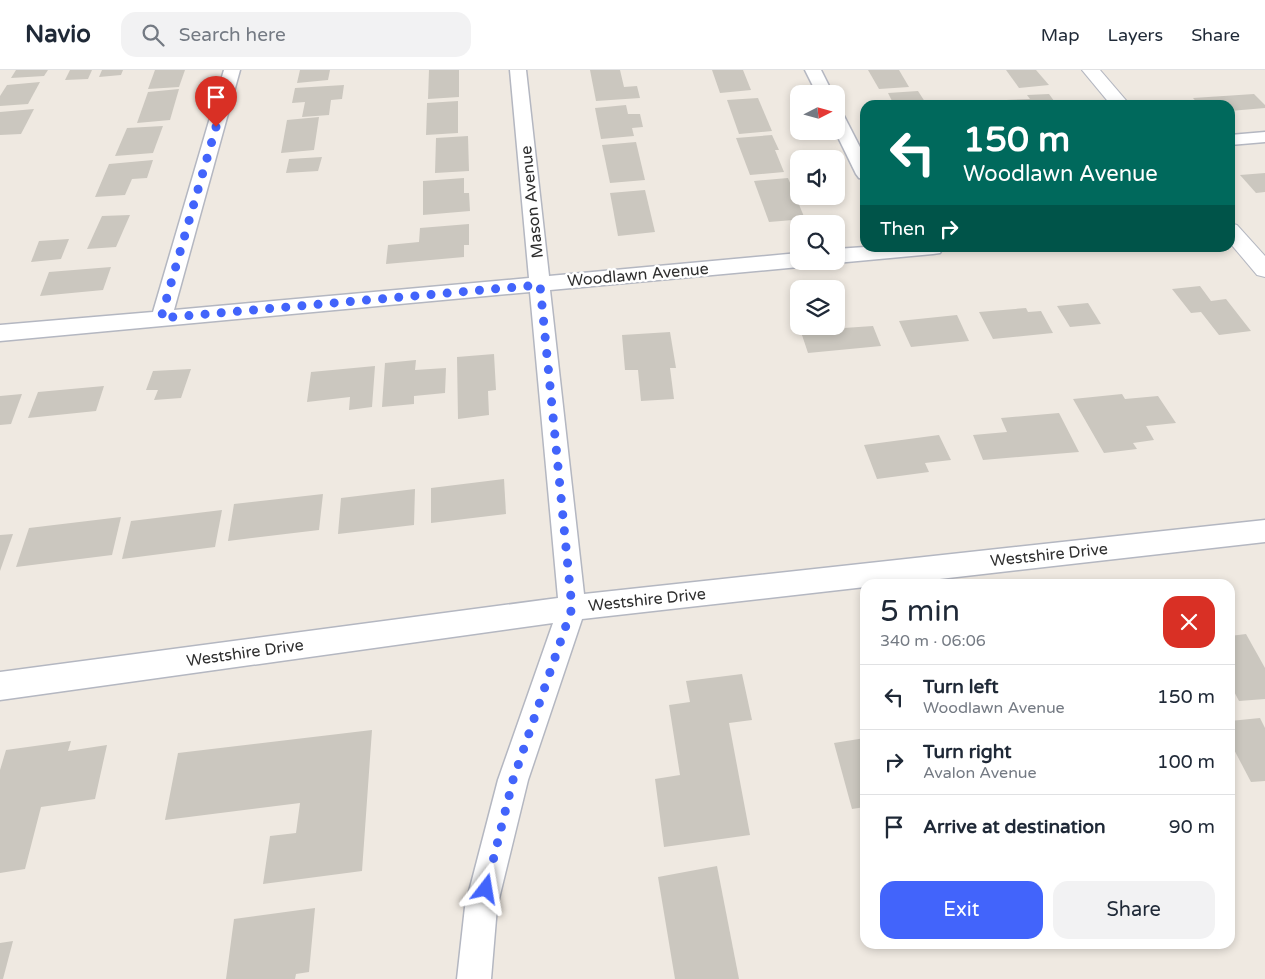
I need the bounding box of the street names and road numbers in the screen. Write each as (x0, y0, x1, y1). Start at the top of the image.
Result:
street label: Mason Avenue (516, 145, 548, 259)
street label: Woodlawn Avenue (567, 259, 709, 291)
street label: Westshire Drive (989, 539, 1109, 571)
street label: Westshire Drive (587, 584, 707, 616)
street label: Westshire Drive (185, 635, 305, 671)

